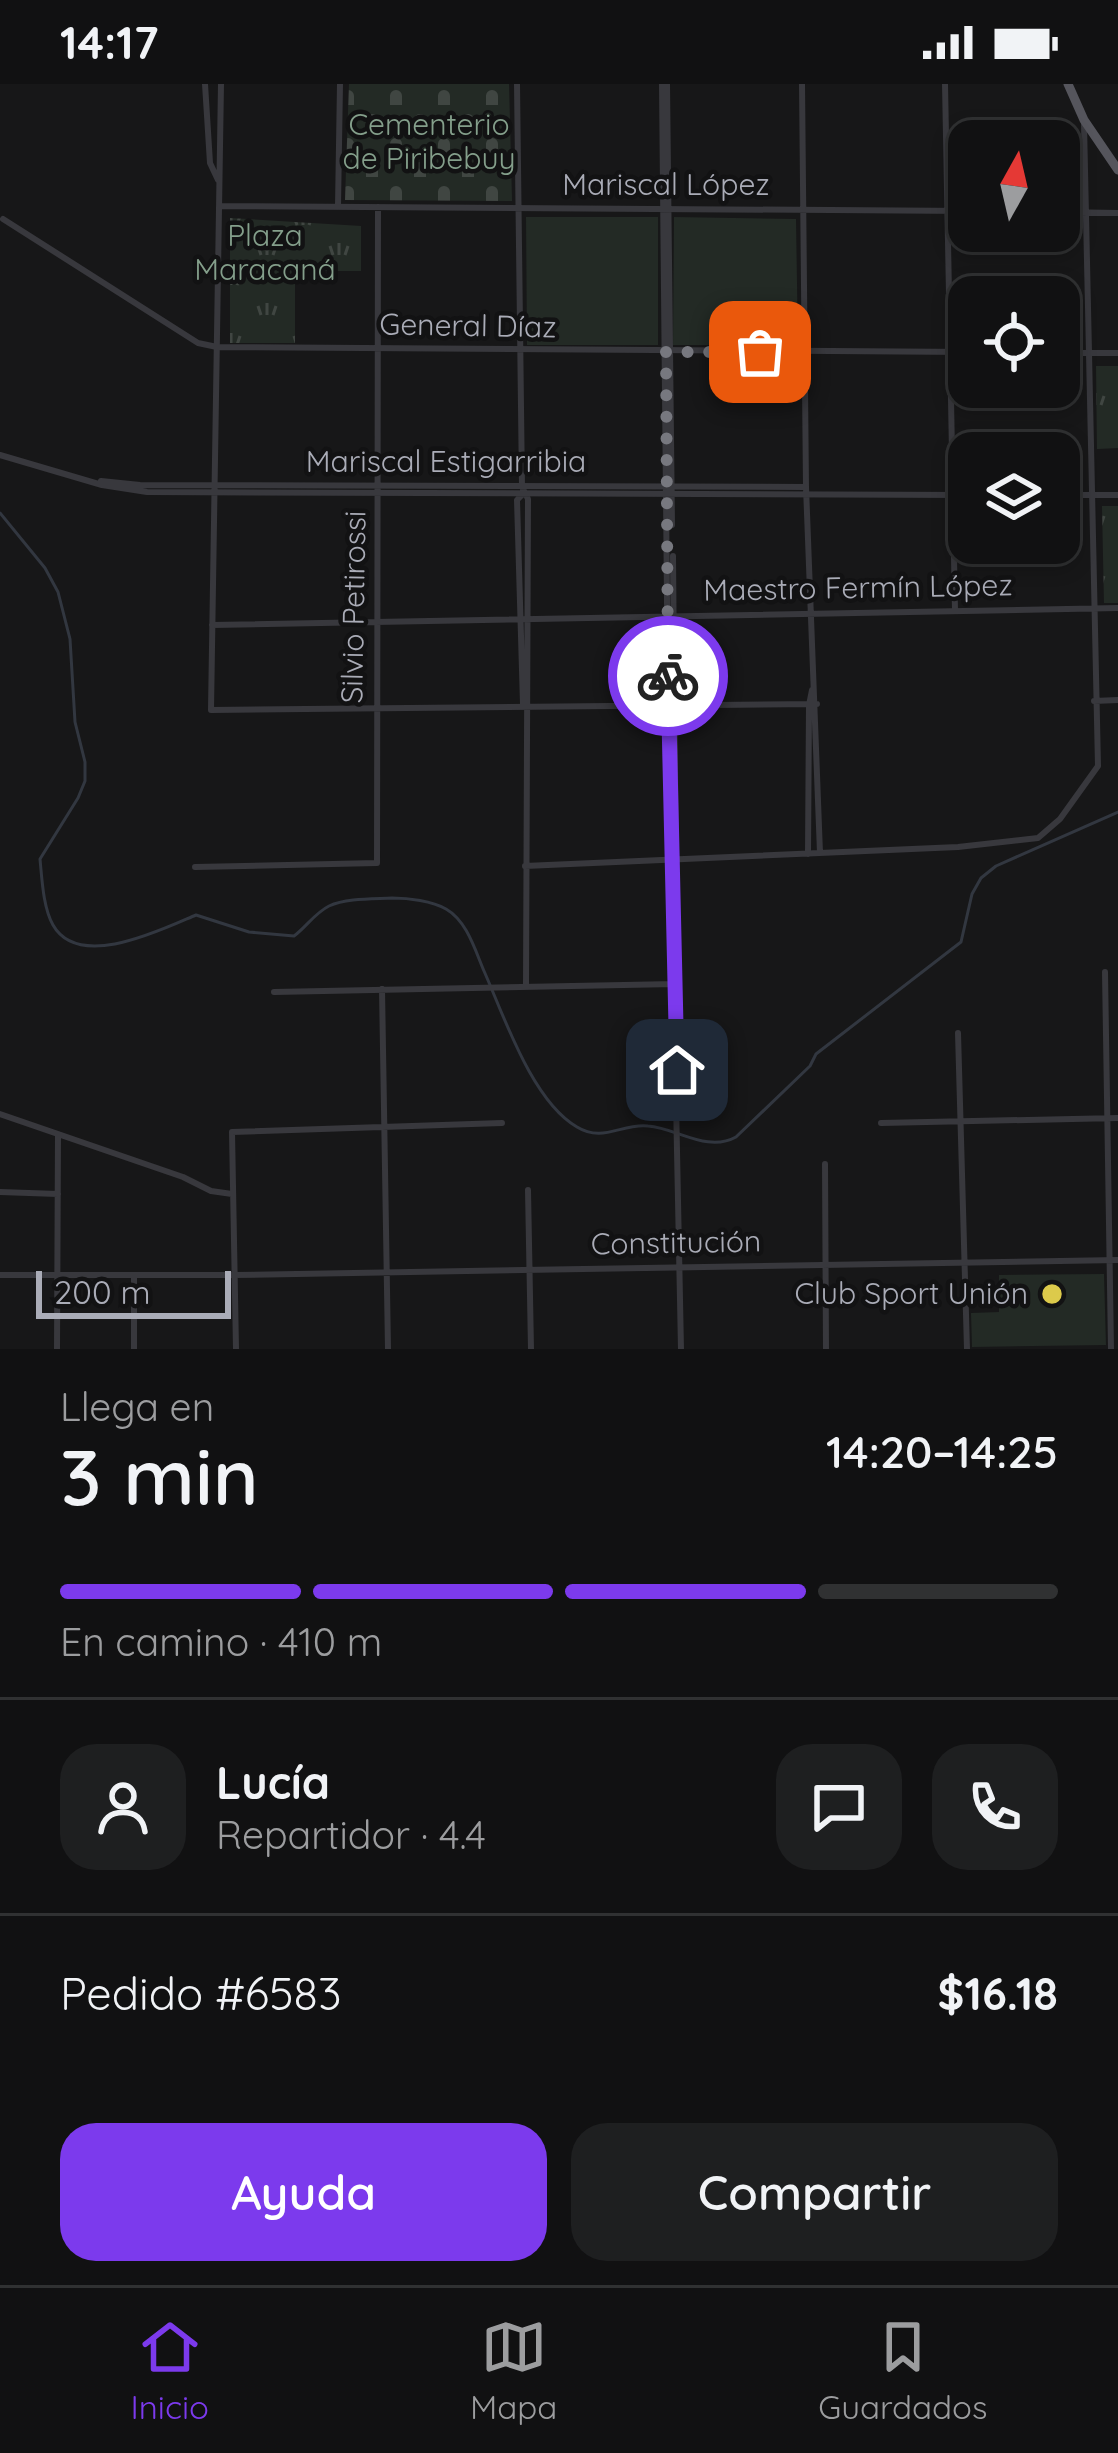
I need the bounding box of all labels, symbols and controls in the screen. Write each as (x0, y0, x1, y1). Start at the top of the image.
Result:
text: 14:17 (60, 14, 158, 70)
park label: Cementerio de Piribebuy (342, 105, 516, 177)
north arrow (948, 120, 1080, 252)
map controls (948, 120, 1080, 564)
street label: Mariscal López (562, 165, 770, 203)
park label: Plaza Maracaná (194, 216, 336, 288)
button: locate (948, 276, 1080, 408)
pin (709, 301, 811, 403)
street label: General Díaz (379, 304, 557, 346)
icon: bag (727, 319, 793, 385)
button: layers (948, 432, 1080, 564)
street label: Mariscal Estigarribia (306, 442, 586, 480)
street label: Silvio Petirossi (332, 510, 374, 704)
street label: Maestro Fermín López (703, 565, 1013, 609)
courier (608, 616, 728, 736)
icon: bike (635, 643, 701, 709)
pin (626, 1019, 728, 1121)
icon: home (644, 1037, 710, 1103)
street label: Constitución (590, 1222, 761, 1262)
scale bar (36, 1265, 231, 1318)
text: 200 m (54, 1271, 151, 1312)
place label: Club Sport Unión (795, 1274, 1028, 1312)
marker: Club Sport Unión (1039, 1281, 1065, 1307)
text: Llega en (60, 1382, 214, 1431)
text: 14:20–14:25 (826, 1423, 1058, 1479)
text: 3 min (60, 1427, 259, 1525)
text: En camino · 410 m (60, 1617, 382, 1666)
button: person (60, 1744, 186, 1870)
button: chat (776, 1744, 902, 1870)
button: phone (932, 1744, 1058, 1870)
text: Lucía (216, 1754, 330, 1810)
text: Repartidor · 4.4 (216, 1810, 486, 1859)
text: Pedido #6583 (60, 1965, 341, 2021)
text: $16.18 (938, 1965, 1058, 2021)
button: Ayuda (60, 2123, 547, 2261)
button: Compartir (571, 2123, 1058, 2261)
tab: Inicio (131, 2314, 209, 2427)
tab: Mapa (470, 2314, 557, 2427)
tab: Guardados (818, 2314, 987, 2427)

